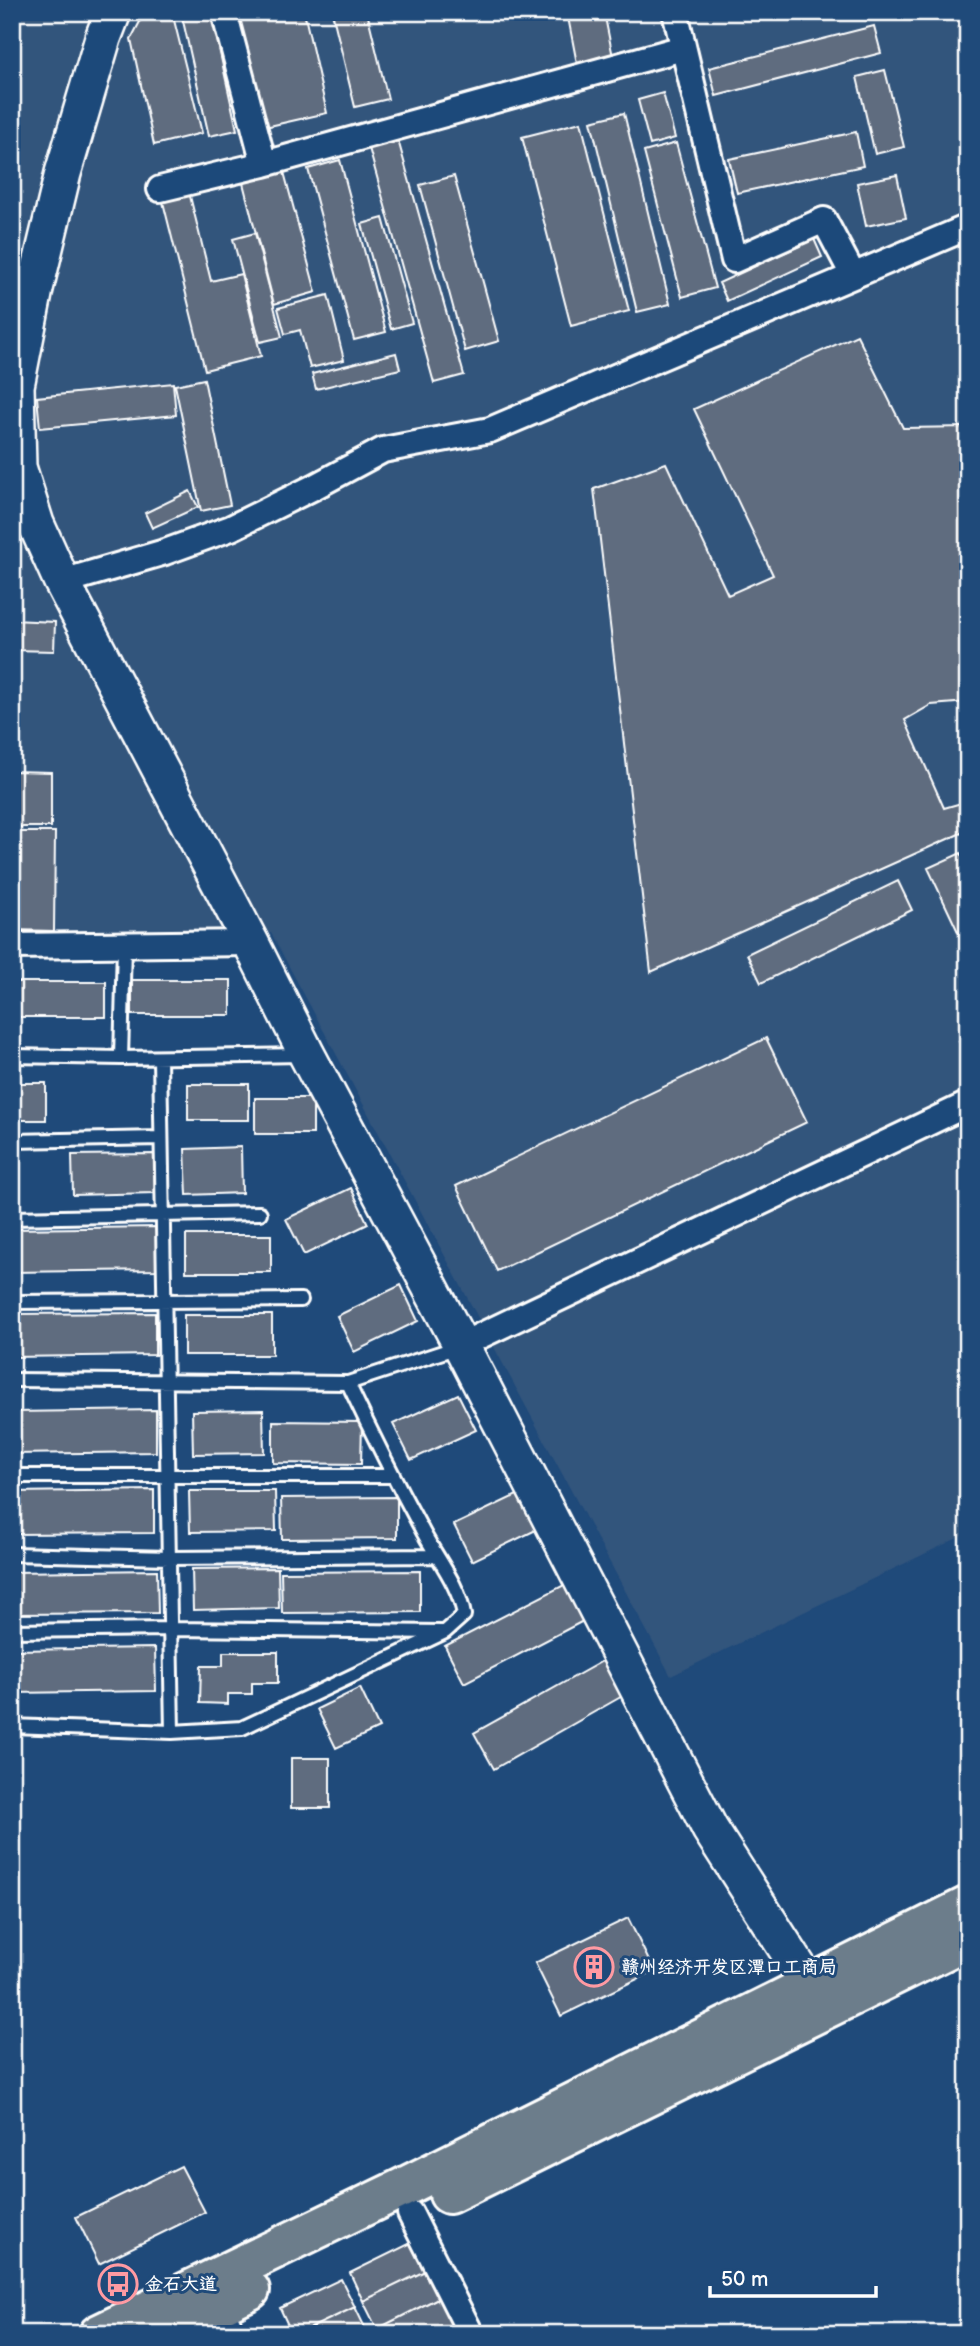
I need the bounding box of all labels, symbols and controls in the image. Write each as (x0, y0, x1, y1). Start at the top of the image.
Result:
building icon: 赣州经济开发区潭口工商局 (573, 1946, 615, 1988)
place label: 赣州经济开发区潭口工商局 (621, 1957, 837, 1978)
scale bar (710, 2255, 877, 2299)
bus stop icon: 金石大道 (97, 2263, 139, 2305)
text: 50 m (721, 2267, 768, 2292)
place label: 金石大道 (145, 2274, 217, 2295)

